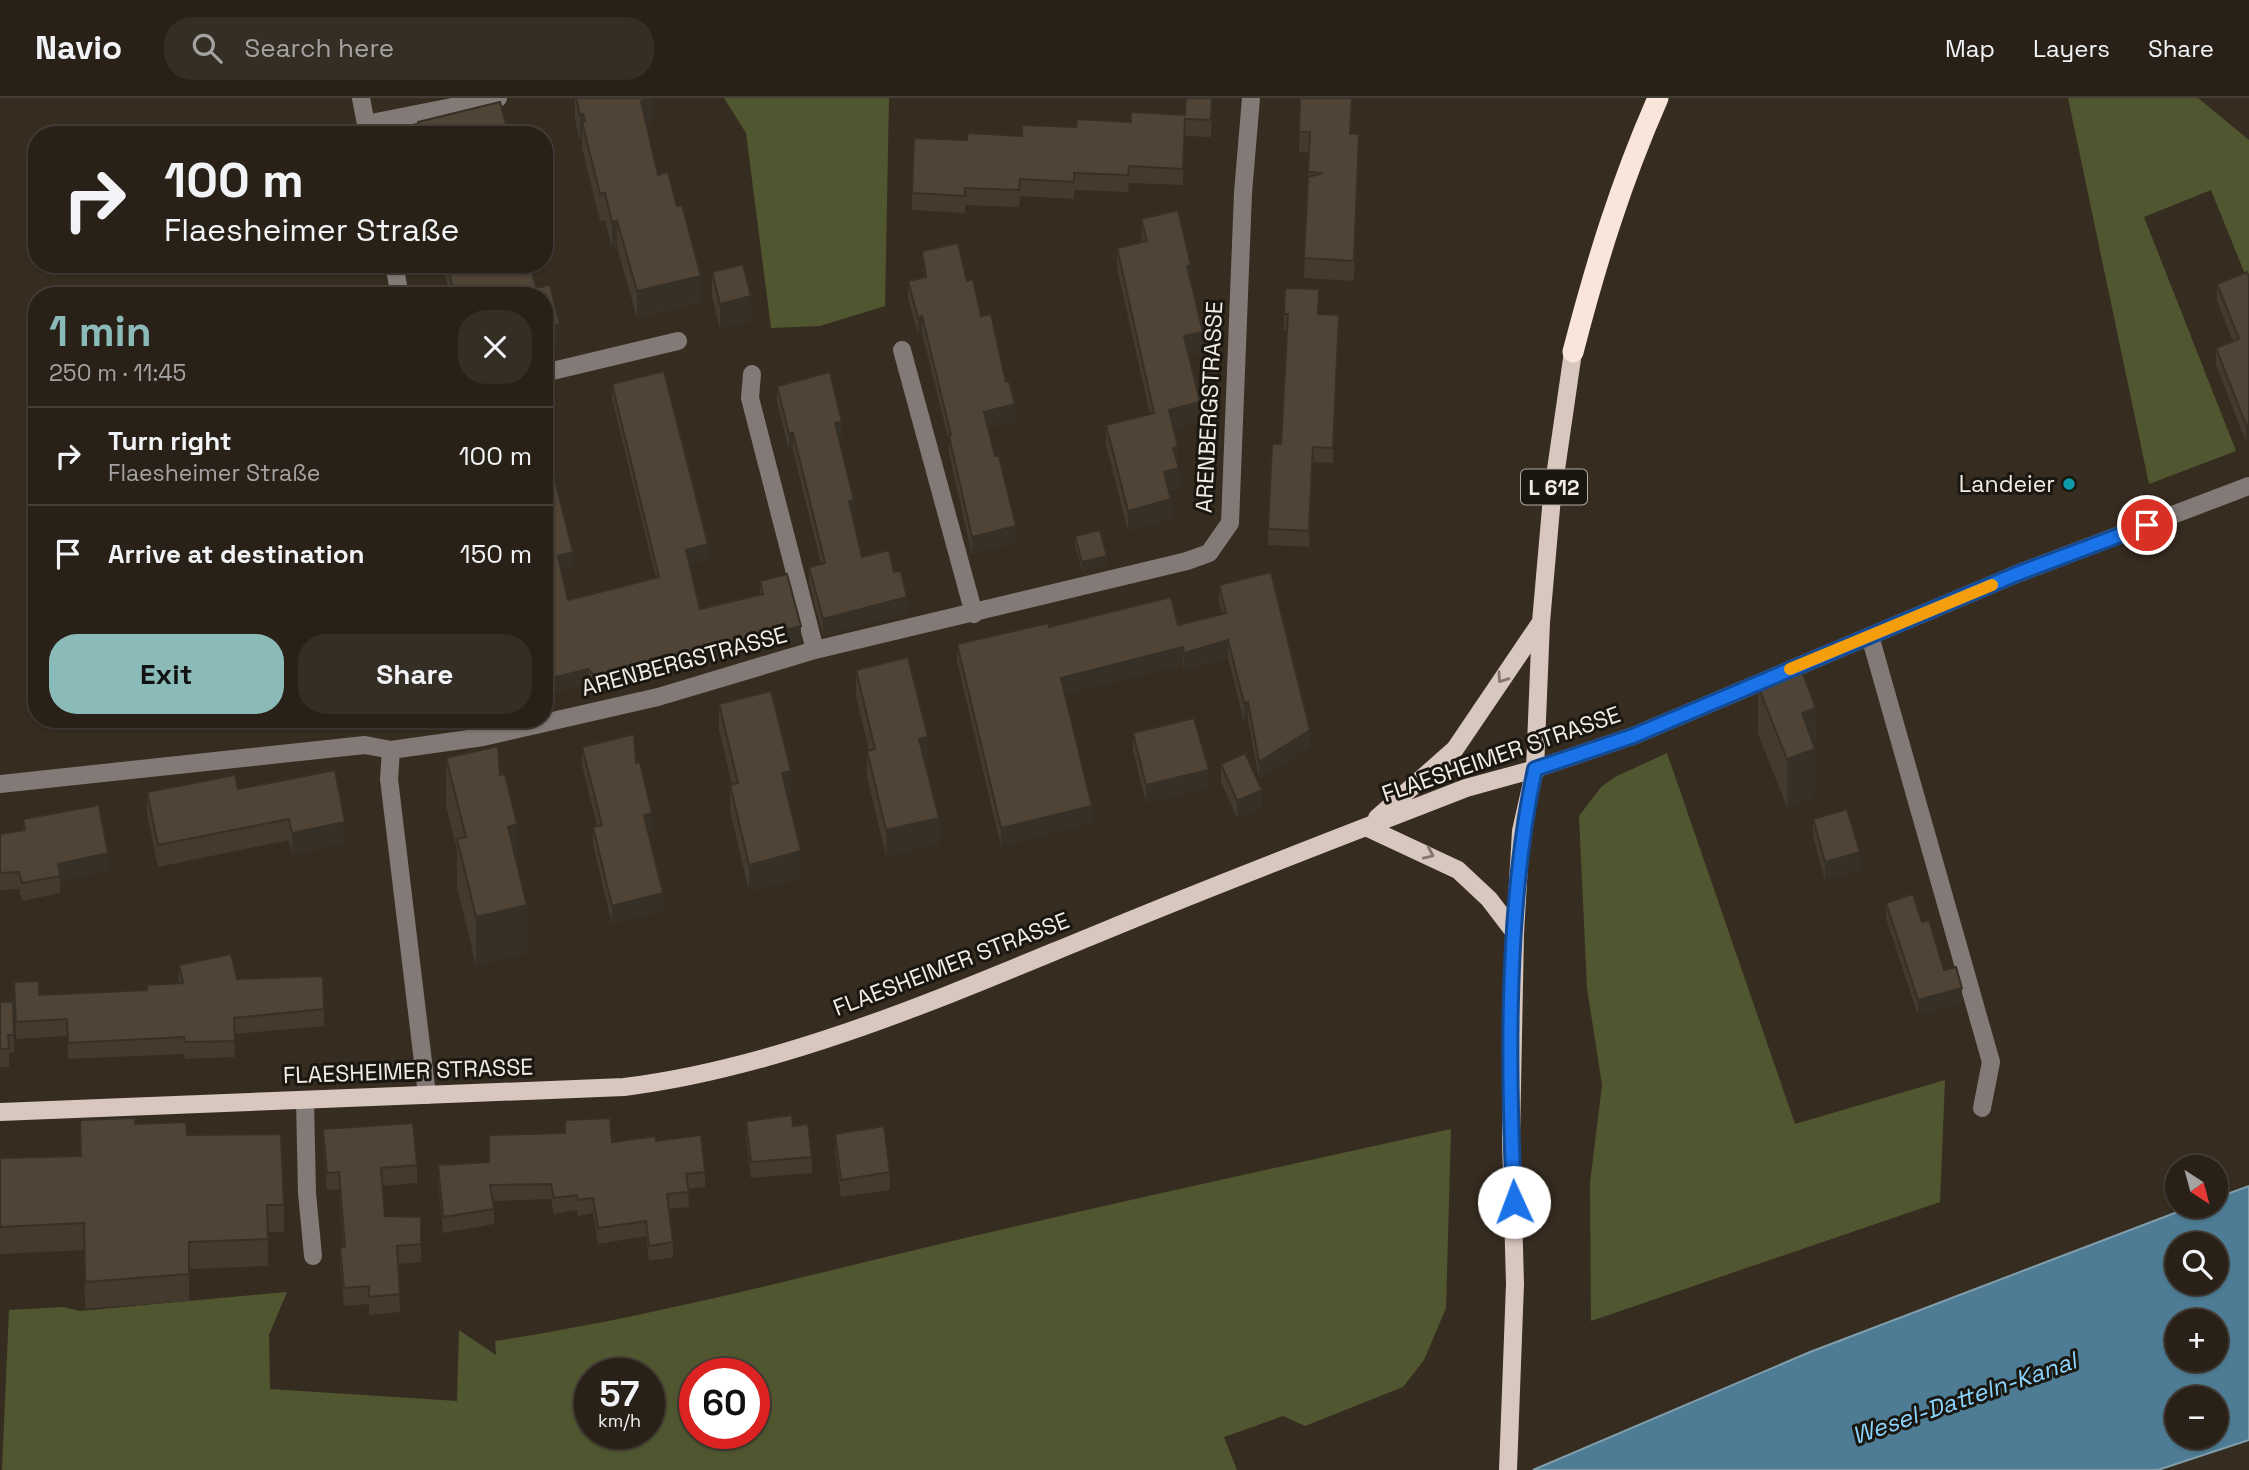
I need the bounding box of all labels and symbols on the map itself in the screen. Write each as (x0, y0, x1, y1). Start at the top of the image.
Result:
street label: ARENBERGSTRASSE (1188, 300, 1230, 514)
place label: Landeier (1959, 469, 2055, 499)
road number: L 612 (1521, 470, 1587, 504)
marker: Landeier (2061, 476, 2077, 492)
pin (2117, 495, 2177, 555)
street label: ARENBERGSTRASSE (578, 619, 790, 703)
one-way arrow (1498, 670, 1510, 683)
street label: FLAESHEIMER STRASSE (1378, 699, 1624, 809)
one-way arrow (1422, 846, 1434, 860)
street label: FLAESHEIMER STRASSE (829, 905, 1073, 1023)
street label: FLAESHEIMER STRASSE (282, 1052, 534, 1090)
north arrow (2165, 1155, 2228, 1218)
position arrow (1477, 1165, 1551, 1239)
water label: Wesel-Datteln-Kanal (1848, 1344, 2083, 1451)
speed limit sign: 60 (679, 1358, 770, 1449)

